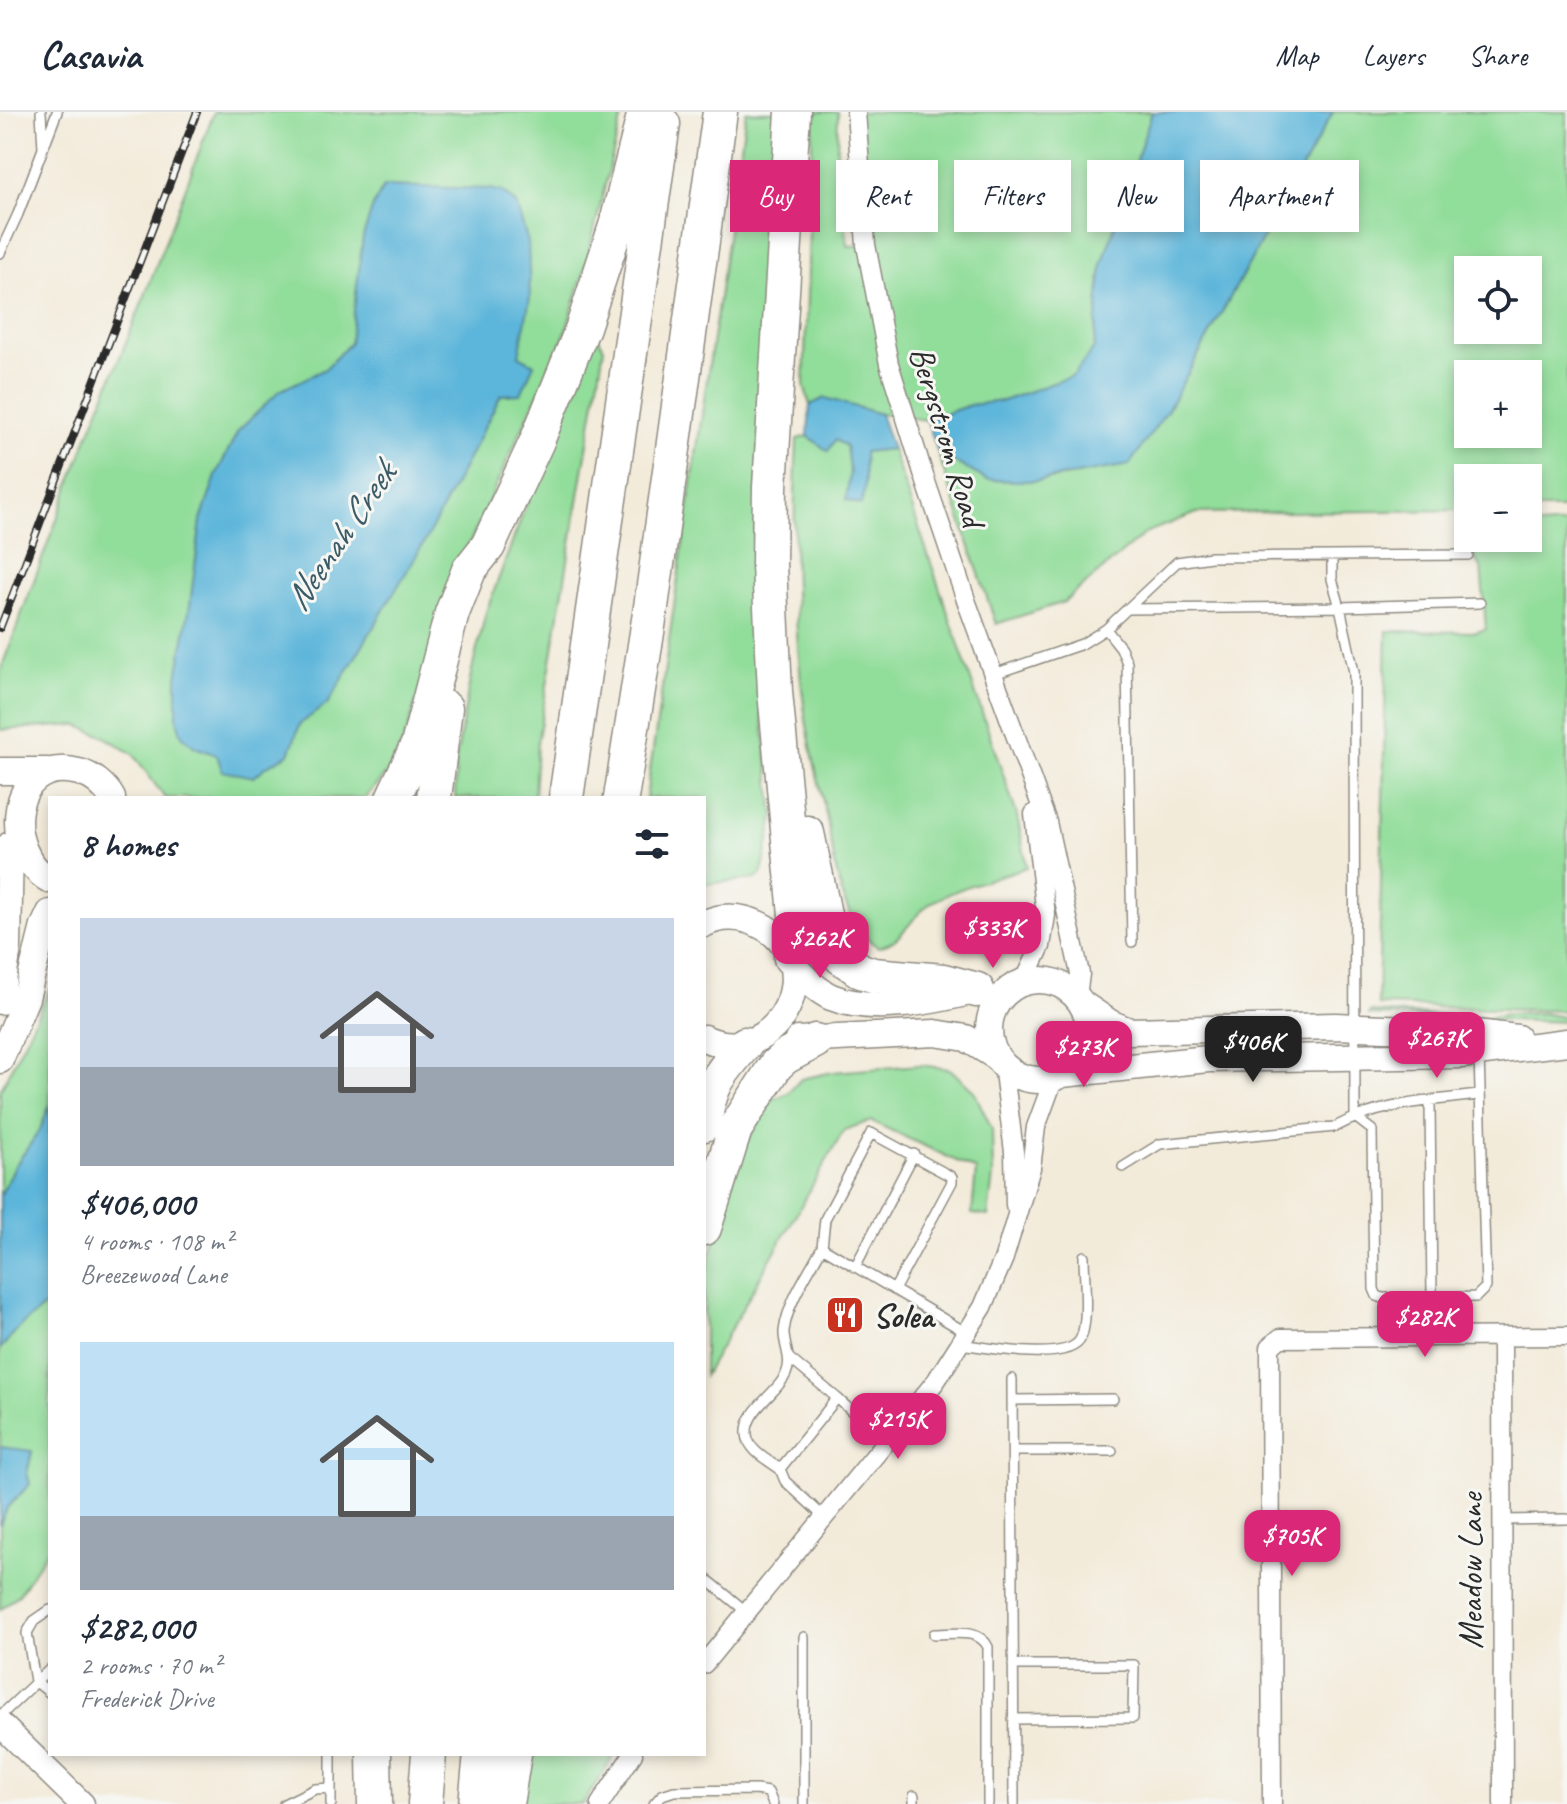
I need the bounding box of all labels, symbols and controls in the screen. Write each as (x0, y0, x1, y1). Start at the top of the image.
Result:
text: Casavia (40, 32, 141, 79)
text: Map (1276, 38, 1319, 73)
text: Layers (1363, 38, 1424, 73)
text: Share (1468, 38, 1527, 73)
chip: Buy (730, 160, 820, 232)
chip: Rent (836, 160, 938, 232)
chip: Filters (954, 160, 1071, 232)
chip: New (1087, 160, 1184, 232)
chip: Apartment (1200, 160, 1359, 232)
map controls (1454, 256, 1542, 552)
button: locate (1454, 256, 1542, 344)
street label: Bergstrom Road (900, 341, 997, 536)
button: + (1454, 360, 1542, 448)
water label: Neenah Creek (274, 449, 409, 619)
button: − (1454, 464, 1542, 552)
icon: filters (630, 822, 674, 866)
text: 8 homes (80, 823, 176, 866)
pin: $333K (937, 902, 1049, 970)
text: $333K (963, 911, 1023, 944)
pin: $262K (764, 912, 876, 980)
text: $262K (790, 921, 850, 954)
icon: home (305, 970, 449, 1114)
pin: $267K (1381, 1012, 1493, 1080)
pin: $406K (1197, 1016, 1309, 1084)
pin: $273K (1028, 1021, 1140, 1089)
text: $267K (1407, 1021, 1467, 1054)
text: $406K (1223, 1025, 1283, 1058)
text: $273K (1054, 1030, 1114, 1063)
text: $406,000 (80, 1182, 195, 1225)
text: 4 rooms · 108 m² (80, 1225, 232, 1258)
text: Breezewood Lane (80, 1258, 227, 1291)
pin: $282K (1369, 1291, 1481, 1359)
restaurant icon: Solea (824, 1294, 866, 1336)
place label: Solea (873, 1294, 936, 1337)
text: $282K (1395, 1300, 1455, 1333)
pin: $215K (842, 1393, 954, 1461)
icon: home (305, 1394, 449, 1538)
text: $215K (868, 1402, 928, 1435)
street label: Meadow Lane (1449, 1491, 1492, 1649)
pin: $705K (1236, 1510, 1348, 1578)
text: $705K (1262, 1519, 1322, 1552)
text: $282,000 (80, 1606, 194, 1649)
text: 2 rooms · 70 m² (80, 1649, 221, 1682)
text: Frederick Drive (80, 1682, 214, 1715)

